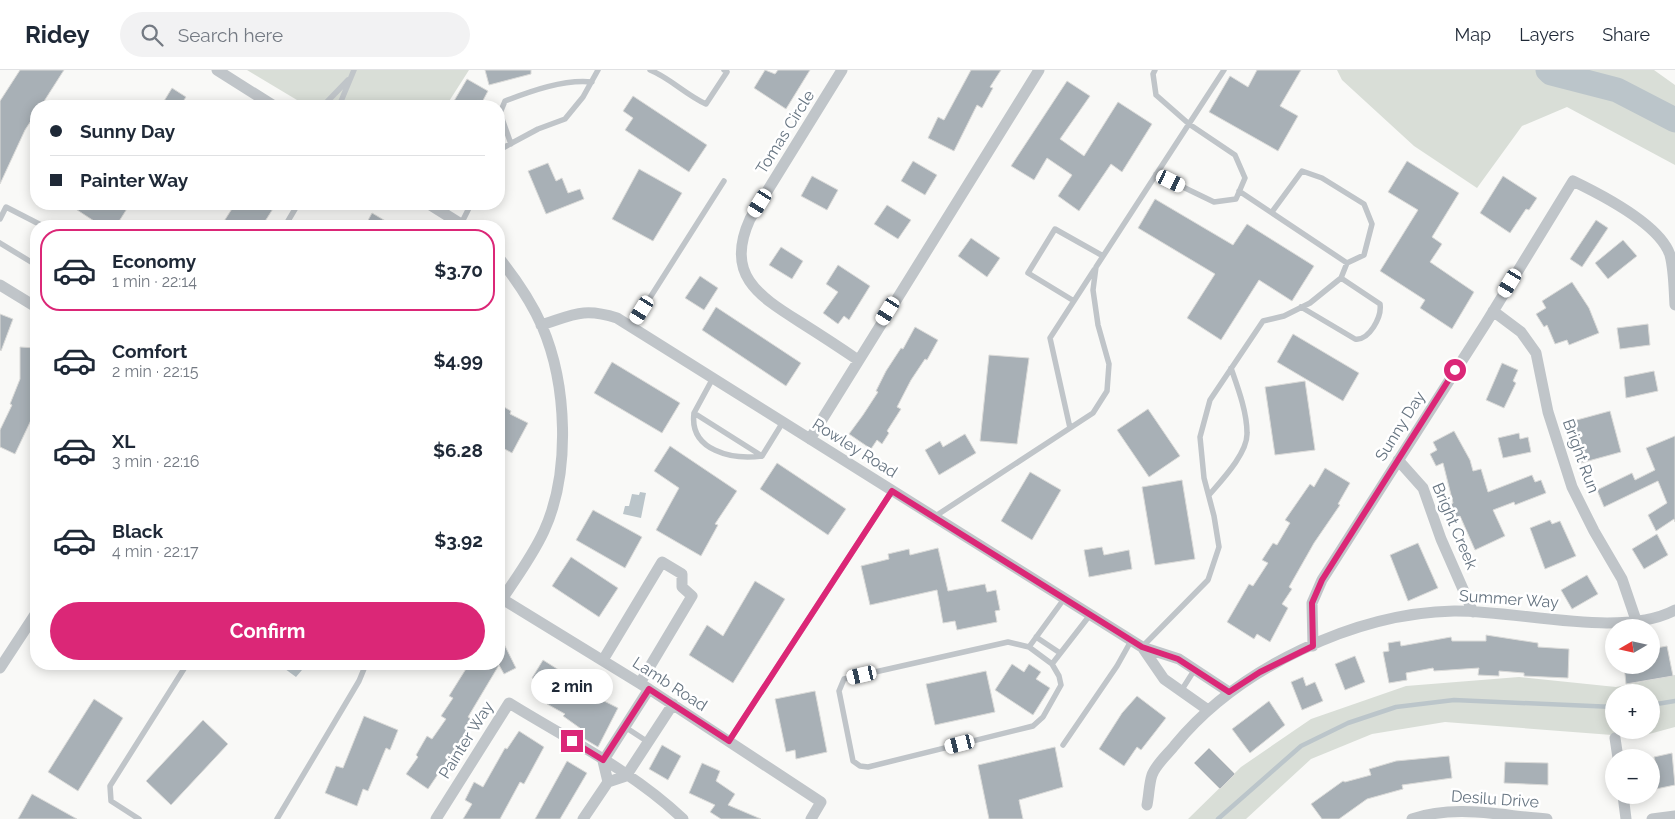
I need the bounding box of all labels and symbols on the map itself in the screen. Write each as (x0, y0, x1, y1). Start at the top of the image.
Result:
street label: Tomas Circle (752, 87, 818, 177)
car (1154, 168, 1187, 194)
car (745, 186, 774, 220)
car (1495, 266, 1524, 300)
car (627, 293, 656, 327)
car (873, 294, 902, 328)
route start (1444, 359, 1466, 381)
street label: Sunny Day (1371, 387, 1429, 464)
street label: Rowley Road (809, 414, 901, 482)
street label: Bright Run (1559, 416, 1603, 496)
street label: Bright Creek (1428, 480, 1482, 573)
street label: Summer Way (1459, 586, 1560, 612)
north arrow (1605, 619, 1660, 674)
street label: Lamb Road (629, 653, 711, 715)
car (845, 664, 878, 686)
callout: 2 min (531, 668, 613, 704)
street label: Painter Way (435, 697, 497, 782)
route end (561, 730, 583, 752)
car (943, 733, 976, 755)
street label: Desilu Drive (1450, 786, 1540, 812)

